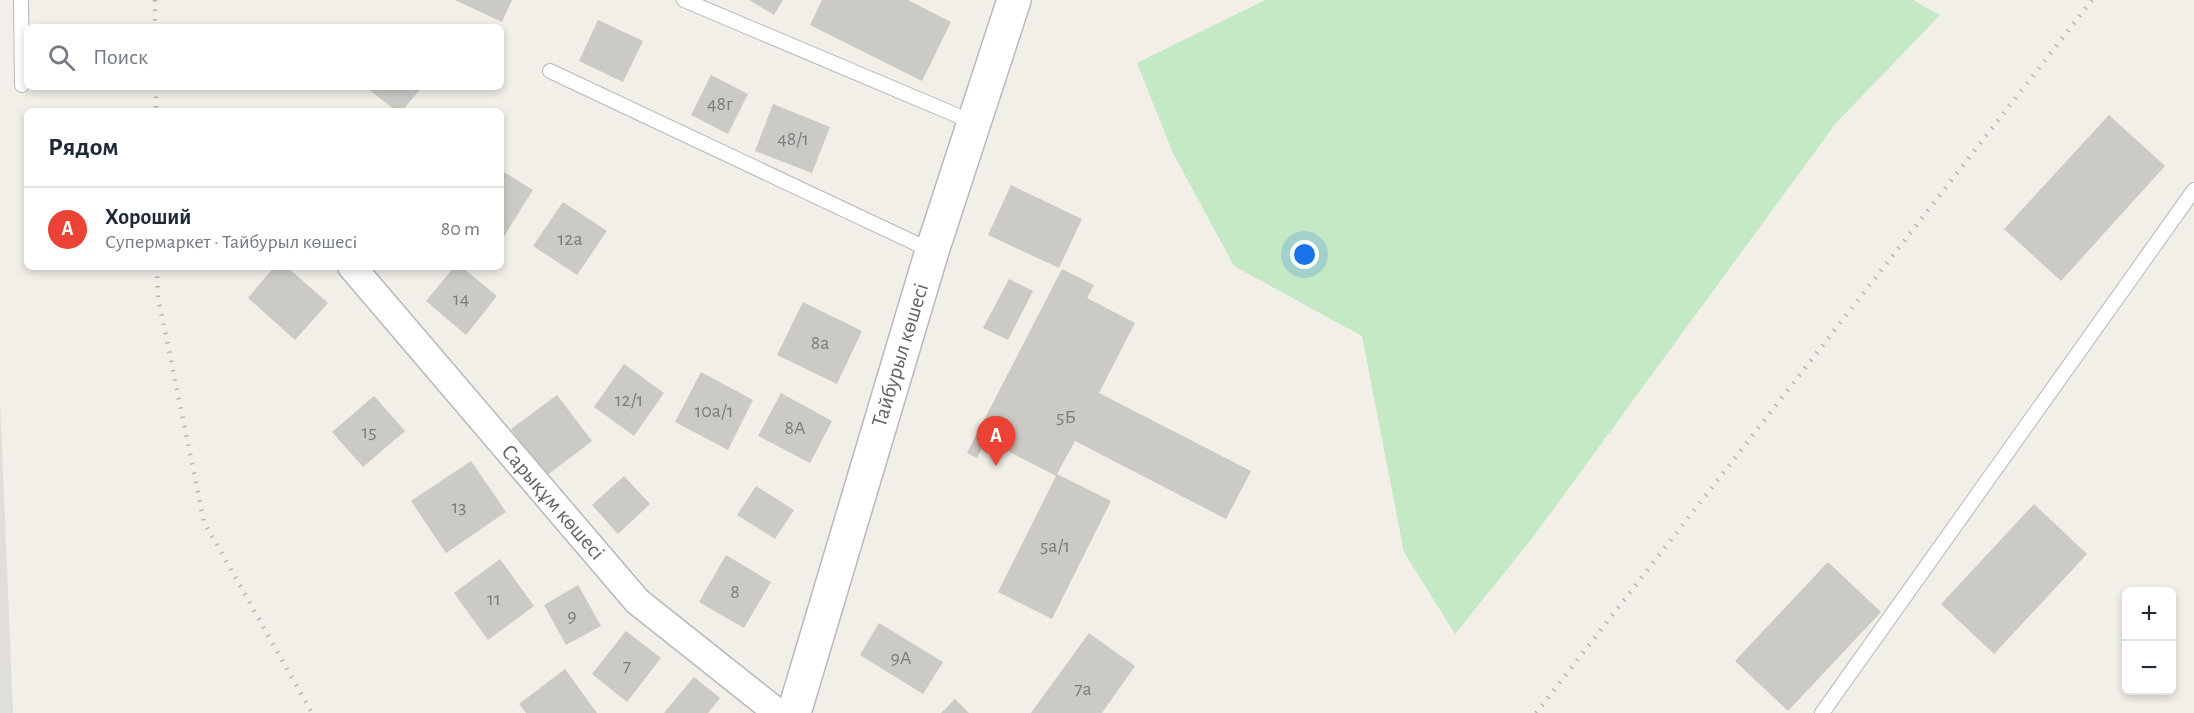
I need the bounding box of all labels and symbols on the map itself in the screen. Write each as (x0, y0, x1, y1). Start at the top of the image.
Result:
house number: 48г (707, 94, 733, 114)
house number: 48/1 (777, 129, 809, 149)
house number: 12а (557, 229, 583, 249)
your location (1290, 240, 1319, 269)
street label: Тайбурыл көшесі (868, 281, 932, 429)
house number: 14 (453, 289, 469, 309)
house number: 8а (811, 333, 829, 353)
house number: 12/1 (615, 390, 643, 410)
house number: 10а/1 (694, 401, 734, 421)
house number: 5Б (1056, 407, 1076, 427)
pin: A (976, 416, 1016, 466)
house number: 8А (784, 418, 806, 438)
house number: 15 (361, 422, 377, 442)
street label: Сарықұм көшесі (497, 440, 609, 564)
house number: 13 (451, 497, 467, 517)
house number: 5а/1 (1040, 536, 1070, 556)
house number: 8 (730, 582, 740, 602)
house number: 11 (487, 589, 501, 609)
house number: 9 (567, 606, 577, 626)
house number: 9А (890, 648, 912, 668)
house number: 7 (623, 656, 631, 676)
house number: 7а (1074, 679, 1092, 699)

